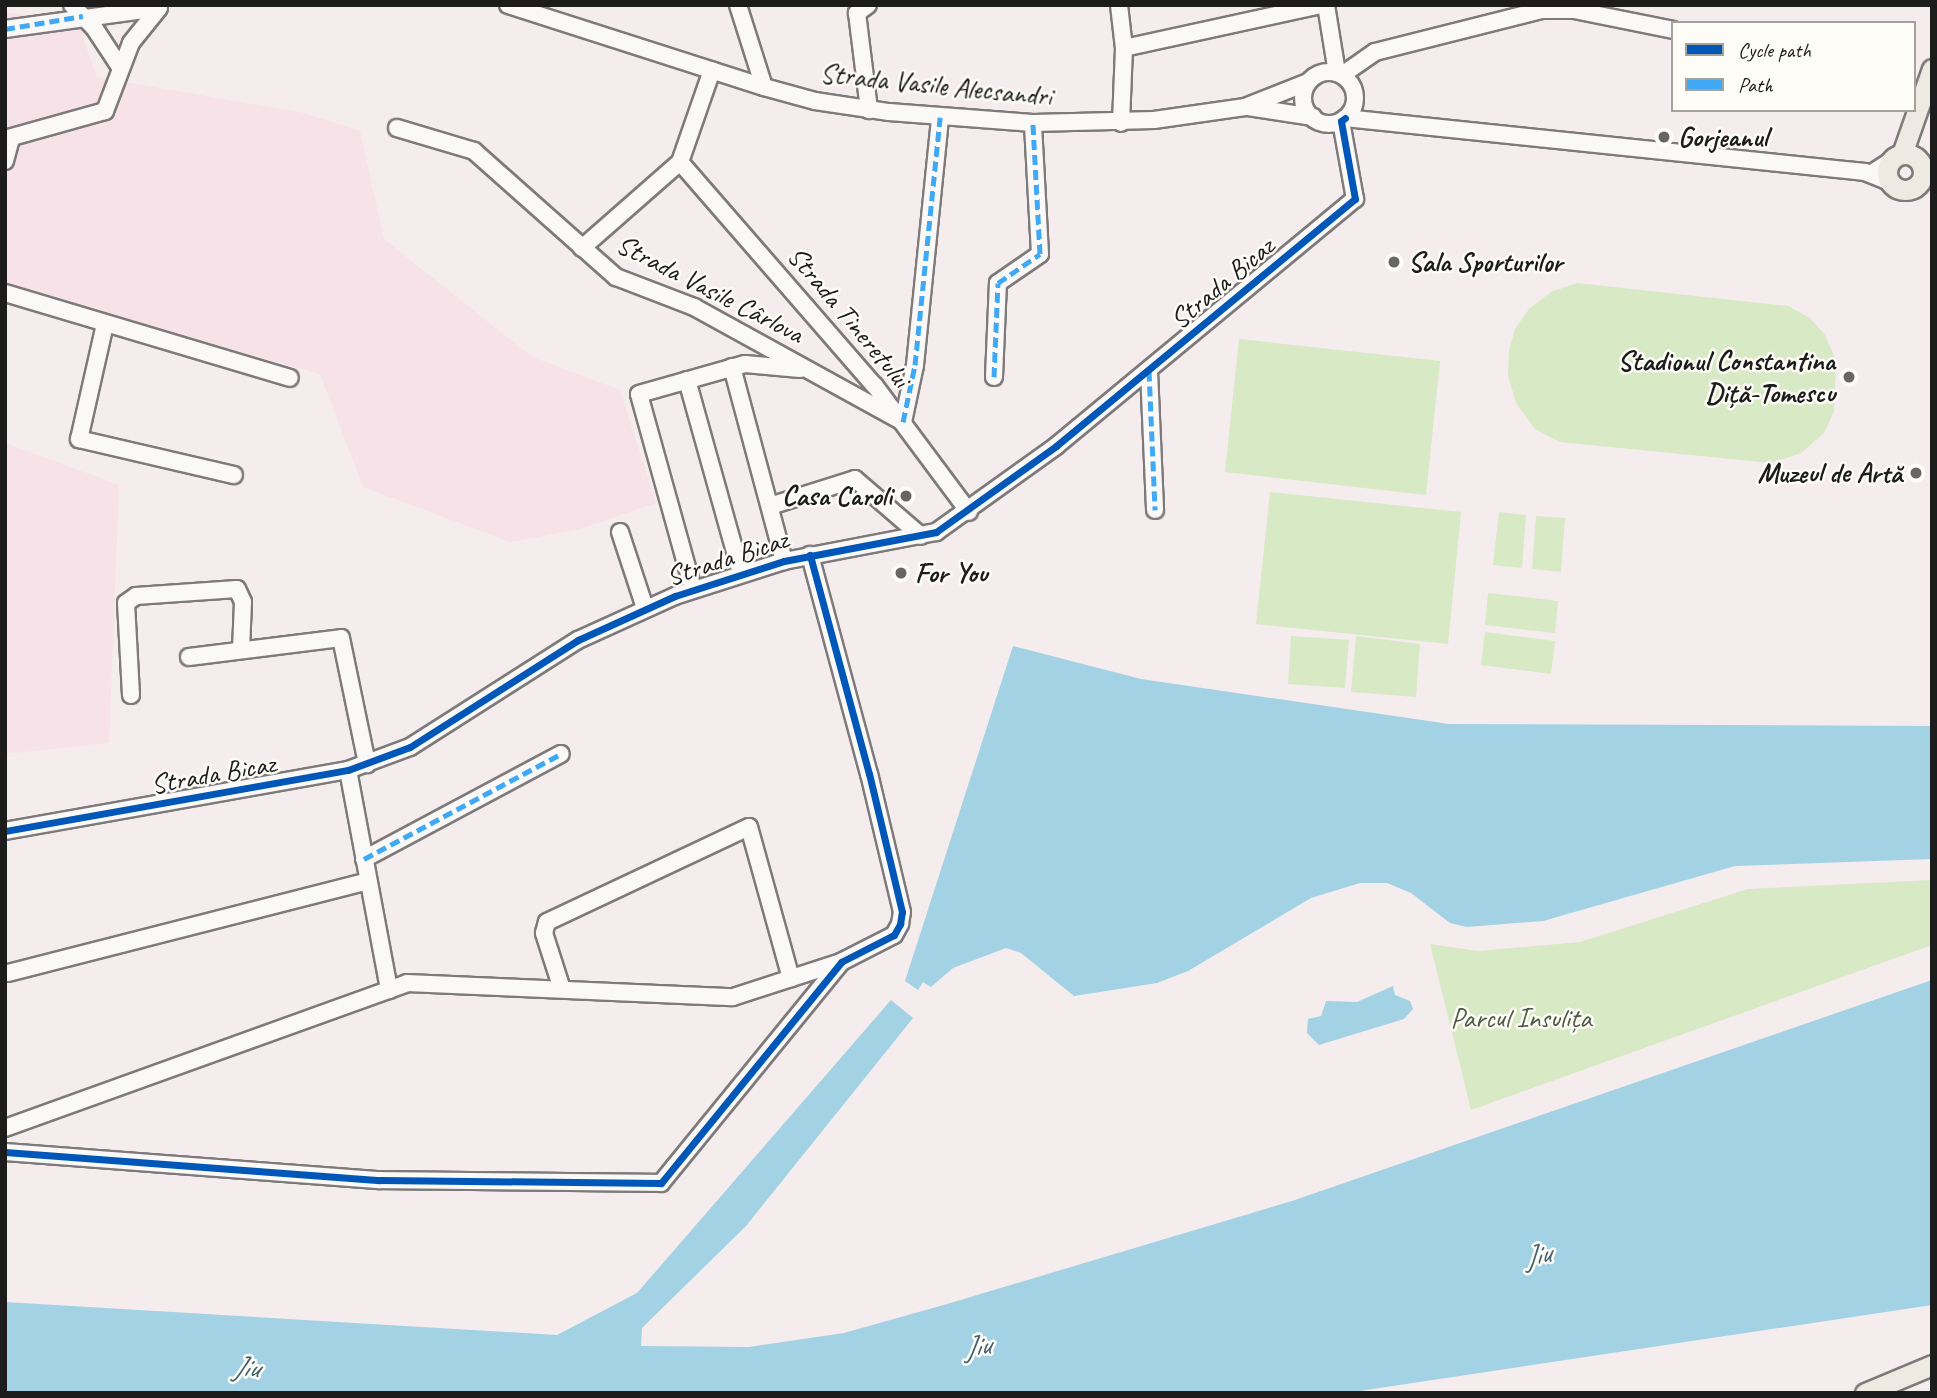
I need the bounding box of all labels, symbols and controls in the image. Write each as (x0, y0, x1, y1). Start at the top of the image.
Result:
legend (1671, 21, 1916, 112)
text: Cycle path (1738, 37, 1811, 63)
street label: Strada Vasile Alecsandri (819, 56, 1053, 114)
text: Path (1738, 72, 1773, 98)
place label: Gorjeanul (1678, 120, 1768, 154)
marker: Gorjeanul (1656, 129, 1672, 145)
street label: Strada Vasile Cârlova (611, 227, 809, 351)
street label: Strada Bicaz (1163, 230, 1281, 336)
street label: Strada Tineretului (780, 240, 918, 394)
place label: Sala Sporturilor (1408, 245, 1562, 279)
marker: Sala Sporturilor (1386, 254, 1402, 270)
place label: Stadionul Constantina Diță-Tomescu (1617, 344, 1835, 410)
marker: Stadionul Constantina Diță-Tomescu (1841, 369, 1857, 385)
place label: Muzeul de Artă (1757, 456, 1902, 490)
marker: Muzeul de Artă (1908, 465, 1924, 481)
place label: Casa Caroli (782, 479, 892, 513)
marker: Casa Caroli (898, 488, 914, 504)
street label: Strada Bicaz (662, 523, 792, 593)
place label: For You (915, 556, 987, 590)
marker: For You (893, 565, 909, 581)
street label: Strada Bicaz (149, 747, 277, 801)
park label: Parcul Insulița (1451, 1001, 1591, 1035)
water label: Jiu (1520, 1235, 1554, 1275)
water label: Jiu (961, 1326, 993, 1366)
water label: Jiu (232, 1348, 260, 1386)

